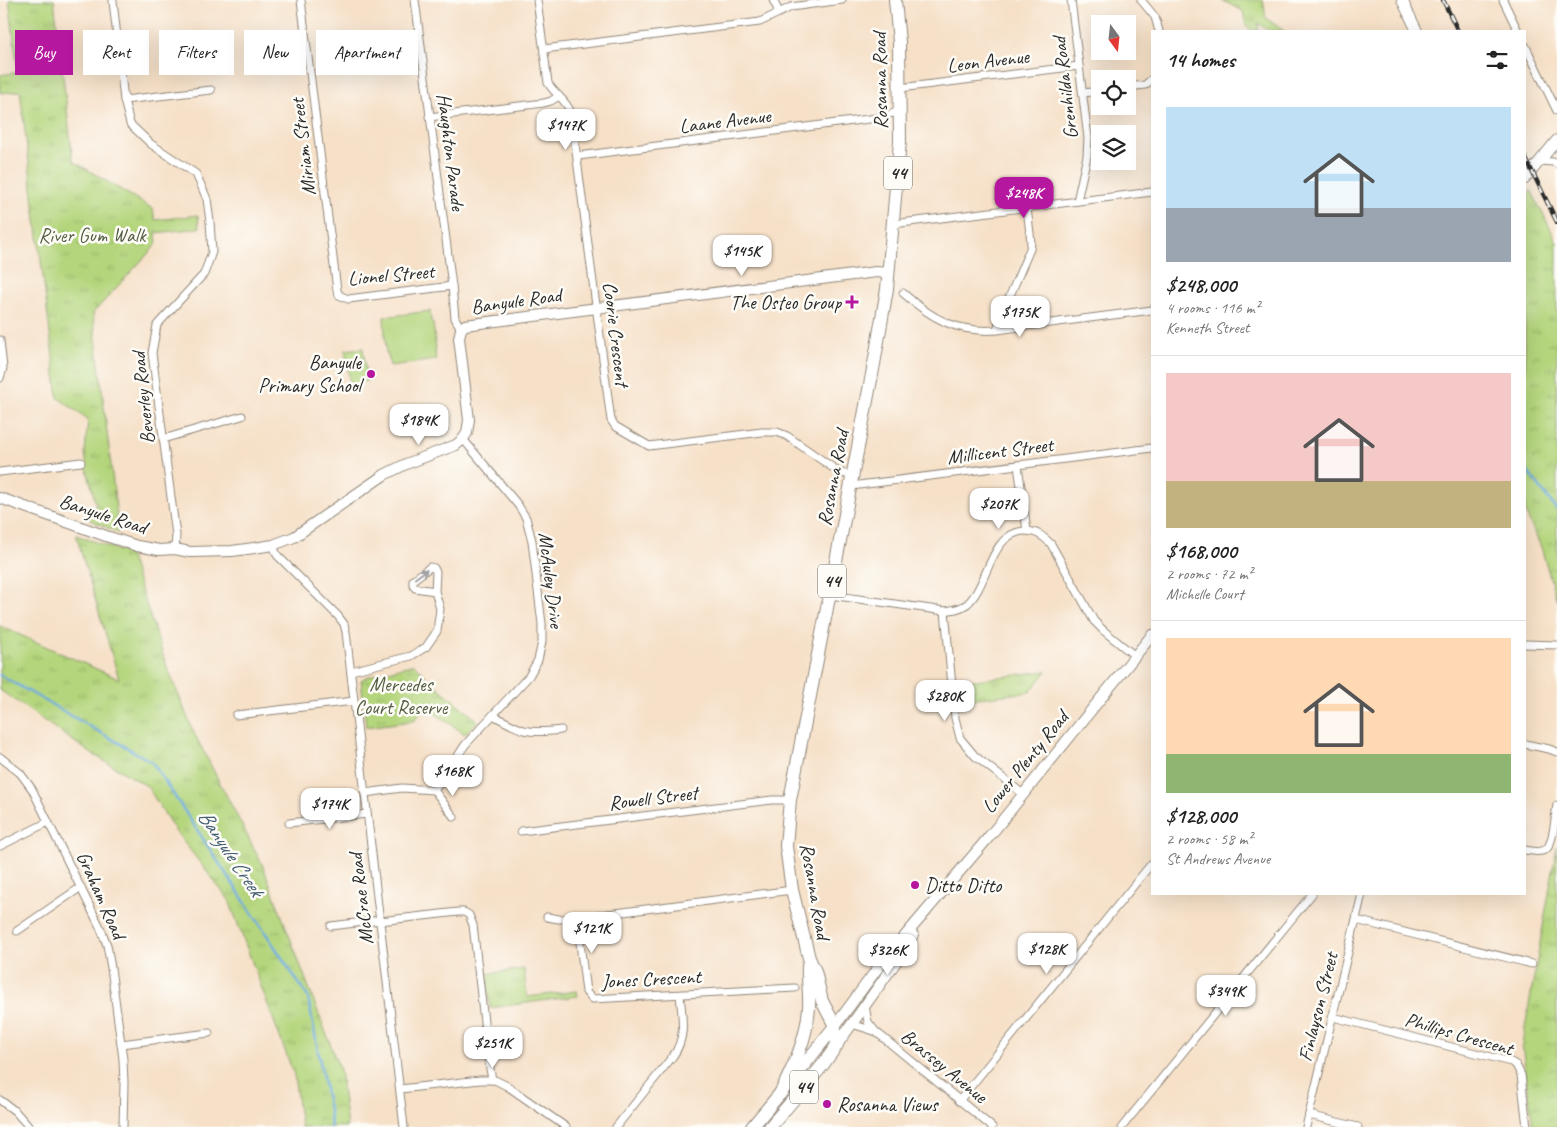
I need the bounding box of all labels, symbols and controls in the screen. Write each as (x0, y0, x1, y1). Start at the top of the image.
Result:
north arrow (1091, 15, 1136, 60)
map controls (1091, 15, 1136, 170)
street label: Rosanna Road (867, 29, 893, 130)
chip: Buy (15, 30, 73, 75)
chip: Rent (83, 30, 149, 75)
chip: Filters (159, 30, 234, 75)
chip: New (244, 30, 306, 75)
chip: Apartment (316, 30, 418, 75)
street label: Grenhilda Road (1046, 32, 1084, 141)
street label: Leon Avenue (946, 43, 1032, 78)
icon: filters (1483, 46, 1511, 74)
text: 14 homes (1166, 47, 1235, 73)
button: locate (1091, 70, 1136, 115)
street label: Haughton Parade (431, 92, 471, 214)
street label: Miriam Street (284, 95, 321, 197)
street label: Laane Avenue (678, 103, 774, 139)
pin: $147K (531, 108, 601, 151)
text: $147K (548, 115, 584, 135)
button: layers (1091, 125, 1136, 170)
icon: home (1294, 140, 1384, 230)
road number: 44 (884, 156, 912, 190)
pin: $248K (989, 176, 1059, 219)
text: $248K (1006, 183, 1042, 203)
park label: River Gum Walk (38, 223, 147, 248)
pin: $145K (707, 234, 777, 277)
text: $145K (724, 241, 760, 261)
street label: Lionel Street (347, 259, 437, 291)
text: $248,000 (1166, 272, 1236, 298)
street label: Coorie Crescent (597, 280, 635, 391)
street label: Banyule Road (469, 282, 566, 320)
place label: The Osteo Group (730, 290, 842, 315)
marker: The Osteo Group (845, 295, 859, 309)
pin: $175K (985, 296, 1055, 338)
text: 4 rooms · 116 m² (1166, 298, 1260, 318)
text: $175K (1002, 302, 1038, 322)
text: Kenneth Street (1166, 318, 1249, 338)
street label: Beverley Road (125, 348, 160, 445)
place label: Banyule Primary School (258, 350, 365, 398)
marker: Banyule Primary School (365, 368, 377, 380)
pin: $184K (384, 404, 454, 446)
icon: home (1294, 405, 1384, 495)
text: $184K (401, 410, 437, 430)
street label: Rosanna Road (811, 425, 855, 528)
street label: Millicent Street (946, 432, 1057, 470)
street label: Banyule Road (56, 488, 153, 541)
pin: $207K (964, 488, 1034, 530)
text: $207K (981, 494, 1017, 514)
street label: McAuley Drive (533, 531, 569, 631)
text: $168,000 (1166, 538, 1237, 564)
road number: 44 (818, 564, 846, 598)
text: 2 rooms · 72 m² (1166, 564, 1252, 584)
one-way arrow (414, 569, 428, 579)
text: Michelle Court (1166, 584, 1243, 604)
icon: home (1294, 670, 1384, 760)
park label: Mercedes Court Reserve (355, 672, 449, 720)
pin: $280K (910, 680, 980, 722)
text: $280K (927, 686, 963, 706)
street label: Lower Plenty Road (976, 703, 1076, 818)
pin: $168K (418, 754, 488, 797)
text: $168K (434, 761, 472, 781)
street label: Rowell Street (607, 780, 702, 816)
pin: $174K (295, 788, 365, 830)
text: $174K (312, 794, 348, 814)
text: $128,000 (1166, 803, 1236, 829)
water label: Banyule Creek (193, 805, 271, 904)
text: 2 rooms · 58 m² (1166, 829, 1252, 849)
street label: Rosanna Road (794, 841, 836, 944)
street label: Graham Road (71, 847, 133, 945)
street label: McCrae Road (343, 849, 379, 946)
text: St Andrews Avenue (1166, 849, 1270, 869)
place label: Ditto Ditto (925, 873, 1002, 898)
marker: Ditto Ditto (909, 879, 921, 891)
pin: $121K (557, 912, 627, 954)
text: $121K (574, 918, 610, 938)
pin: $128K (1012, 932, 1082, 975)
pin: $326K (853, 934, 923, 976)
text: $128K (1029, 939, 1065, 959)
text: $326K (869, 940, 907, 960)
street label: Finlayson Street (1292, 948, 1344, 1064)
street label: Jones Crescent (600, 964, 704, 994)
pin: $349K (1191, 974, 1261, 1017)
text: $349K (1208, 981, 1244, 1001)
street label: Phillips Crescent (1402, 1007, 1518, 1062)
street label: Brassey Avenue (896, 1024, 993, 1109)
pin: $251K (458, 1026, 528, 1069)
text: $251K (475, 1033, 511, 1053)
road number: 44 (790, 1070, 818, 1104)
place label: Rosanna Views (837, 1092, 940, 1117)
marker: Rosanna Views (821, 1098, 833, 1110)

